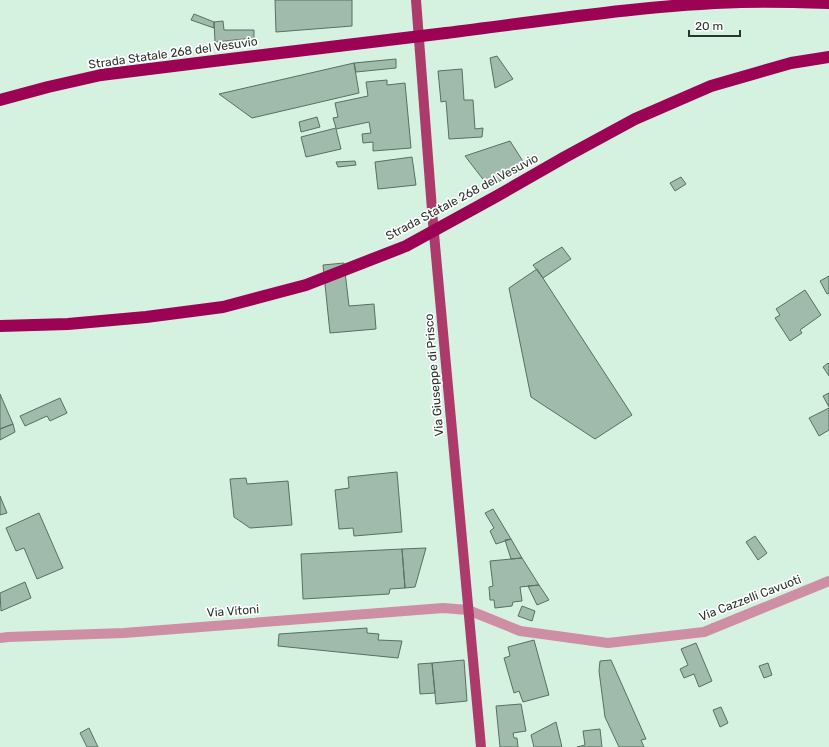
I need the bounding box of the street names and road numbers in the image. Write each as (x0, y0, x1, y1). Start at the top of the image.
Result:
street label: Strada Statale 268 del Vesuvio (88, 34, 259, 72)
street label: Strada Statale 268 del Vesuvio (383, 151, 541, 243)
street label: Via Giuseppe di Prisco (422, 313, 446, 437)
street label: Via Cazzelli Cavuoti (697, 572, 803, 624)
street label: Via Vitoni (206, 602, 260, 620)

